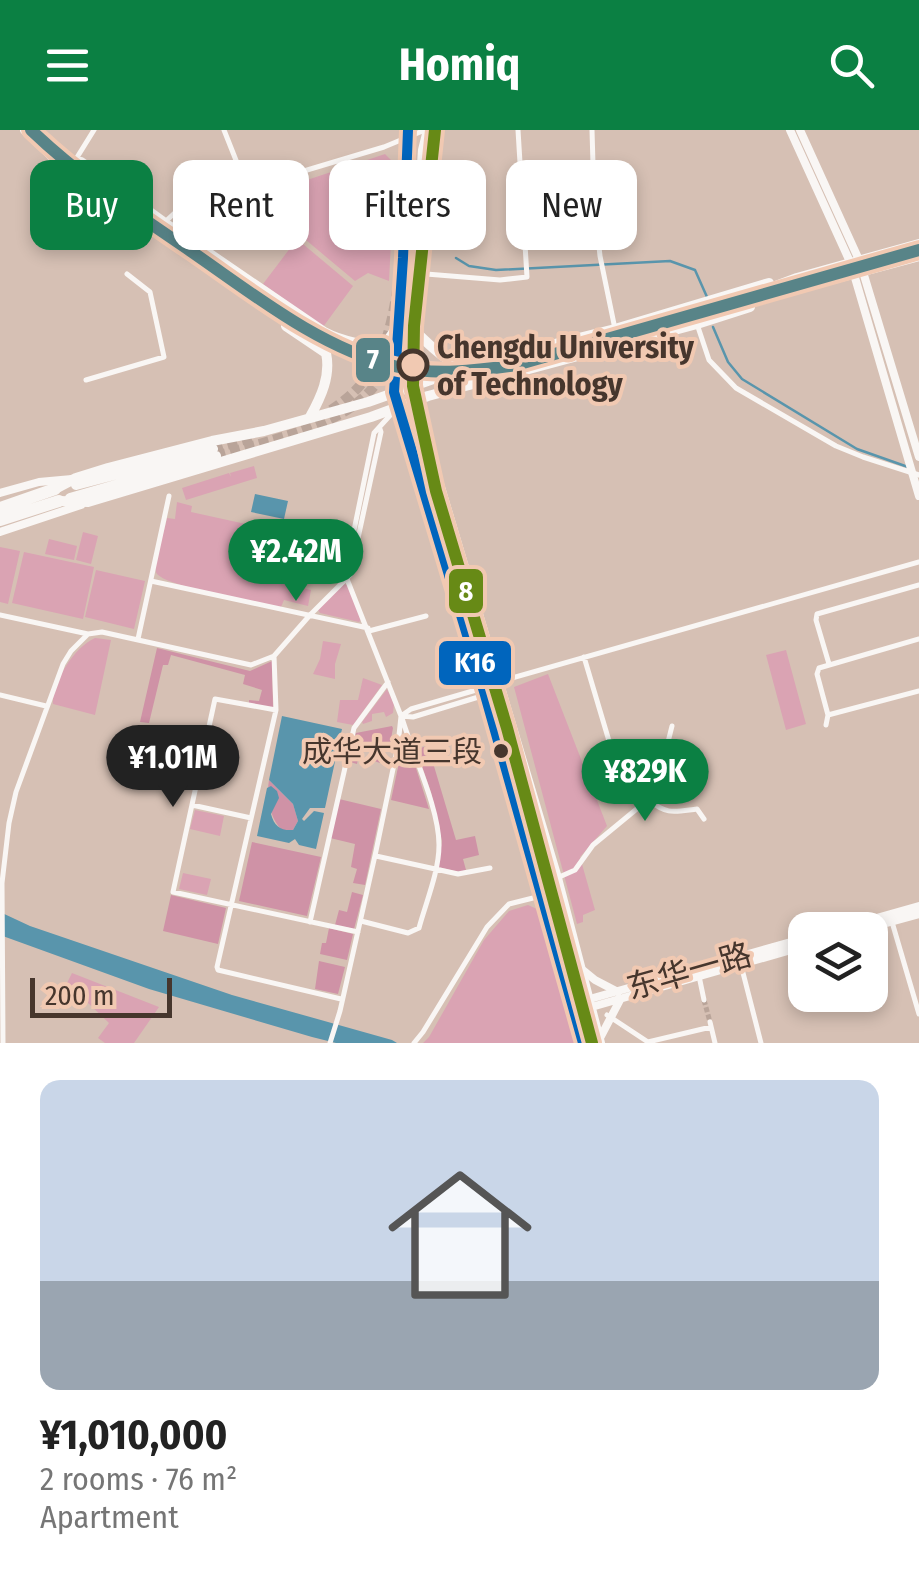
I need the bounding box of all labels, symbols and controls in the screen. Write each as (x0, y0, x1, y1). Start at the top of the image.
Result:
icon: menu (40, 38, 95, 93)
text: Homiq (399, 38, 520, 92)
icon: search (824, 38, 879, 93)
chip: Buy (30, 160, 153, 250)
chip: Rent (173, 160, 309, 250)
chip: Filters (329, 160, 486, 250)
chip: New (506, 160, 637, 250)
place label: Chengdu University of Technology (437, 328, 695, 403)
line badge: 7 (354, 336, 392, 384)
text: 7 (367, 343, 379, 376)
marker: Chengdu University of Technology (398, 350, 428, 380)
pin: ¥2.42M (215, 519, 377, 604)
text: ¥2.42M (250, 532, 342, 570)
line badge: 8 (447, 567, 485, 615)
text: 8 (459, 575, 474, 608)
line badge: K16 (437, 639, 513, 687)
text: K16 (454, 646, 496, 679)
pin: ¥1.01M (92, 725, 254, 810)
place label: 成华大道三段 (302, 734, 482, 770)
text: ¥1.01M (128, 738, 218, 776)
pin: ¥829K (575, 739, 715, 824)
marker: 成华大道三段 (491, 741, 511, 761)
text: ¥829K (604, 752, 686, 790)
map controls (788, 912, 888, 1012)
button: layers (788, 912, 888, 1012)
street label: 东华一路 (622, 935, 756, 1007)
scale bar (30, 973, 172, 1018)
text: 200 m (45, 979, 115, 1012)
icon: home (370, 1145, 550, 1325)
text: ¥1,010,000 (40, 1410, 228, 1460)
text: 2 rooms · 76 m² (40, 1460, 237, 1498)
text: Apartment (40, 1498, 179, 1536)

